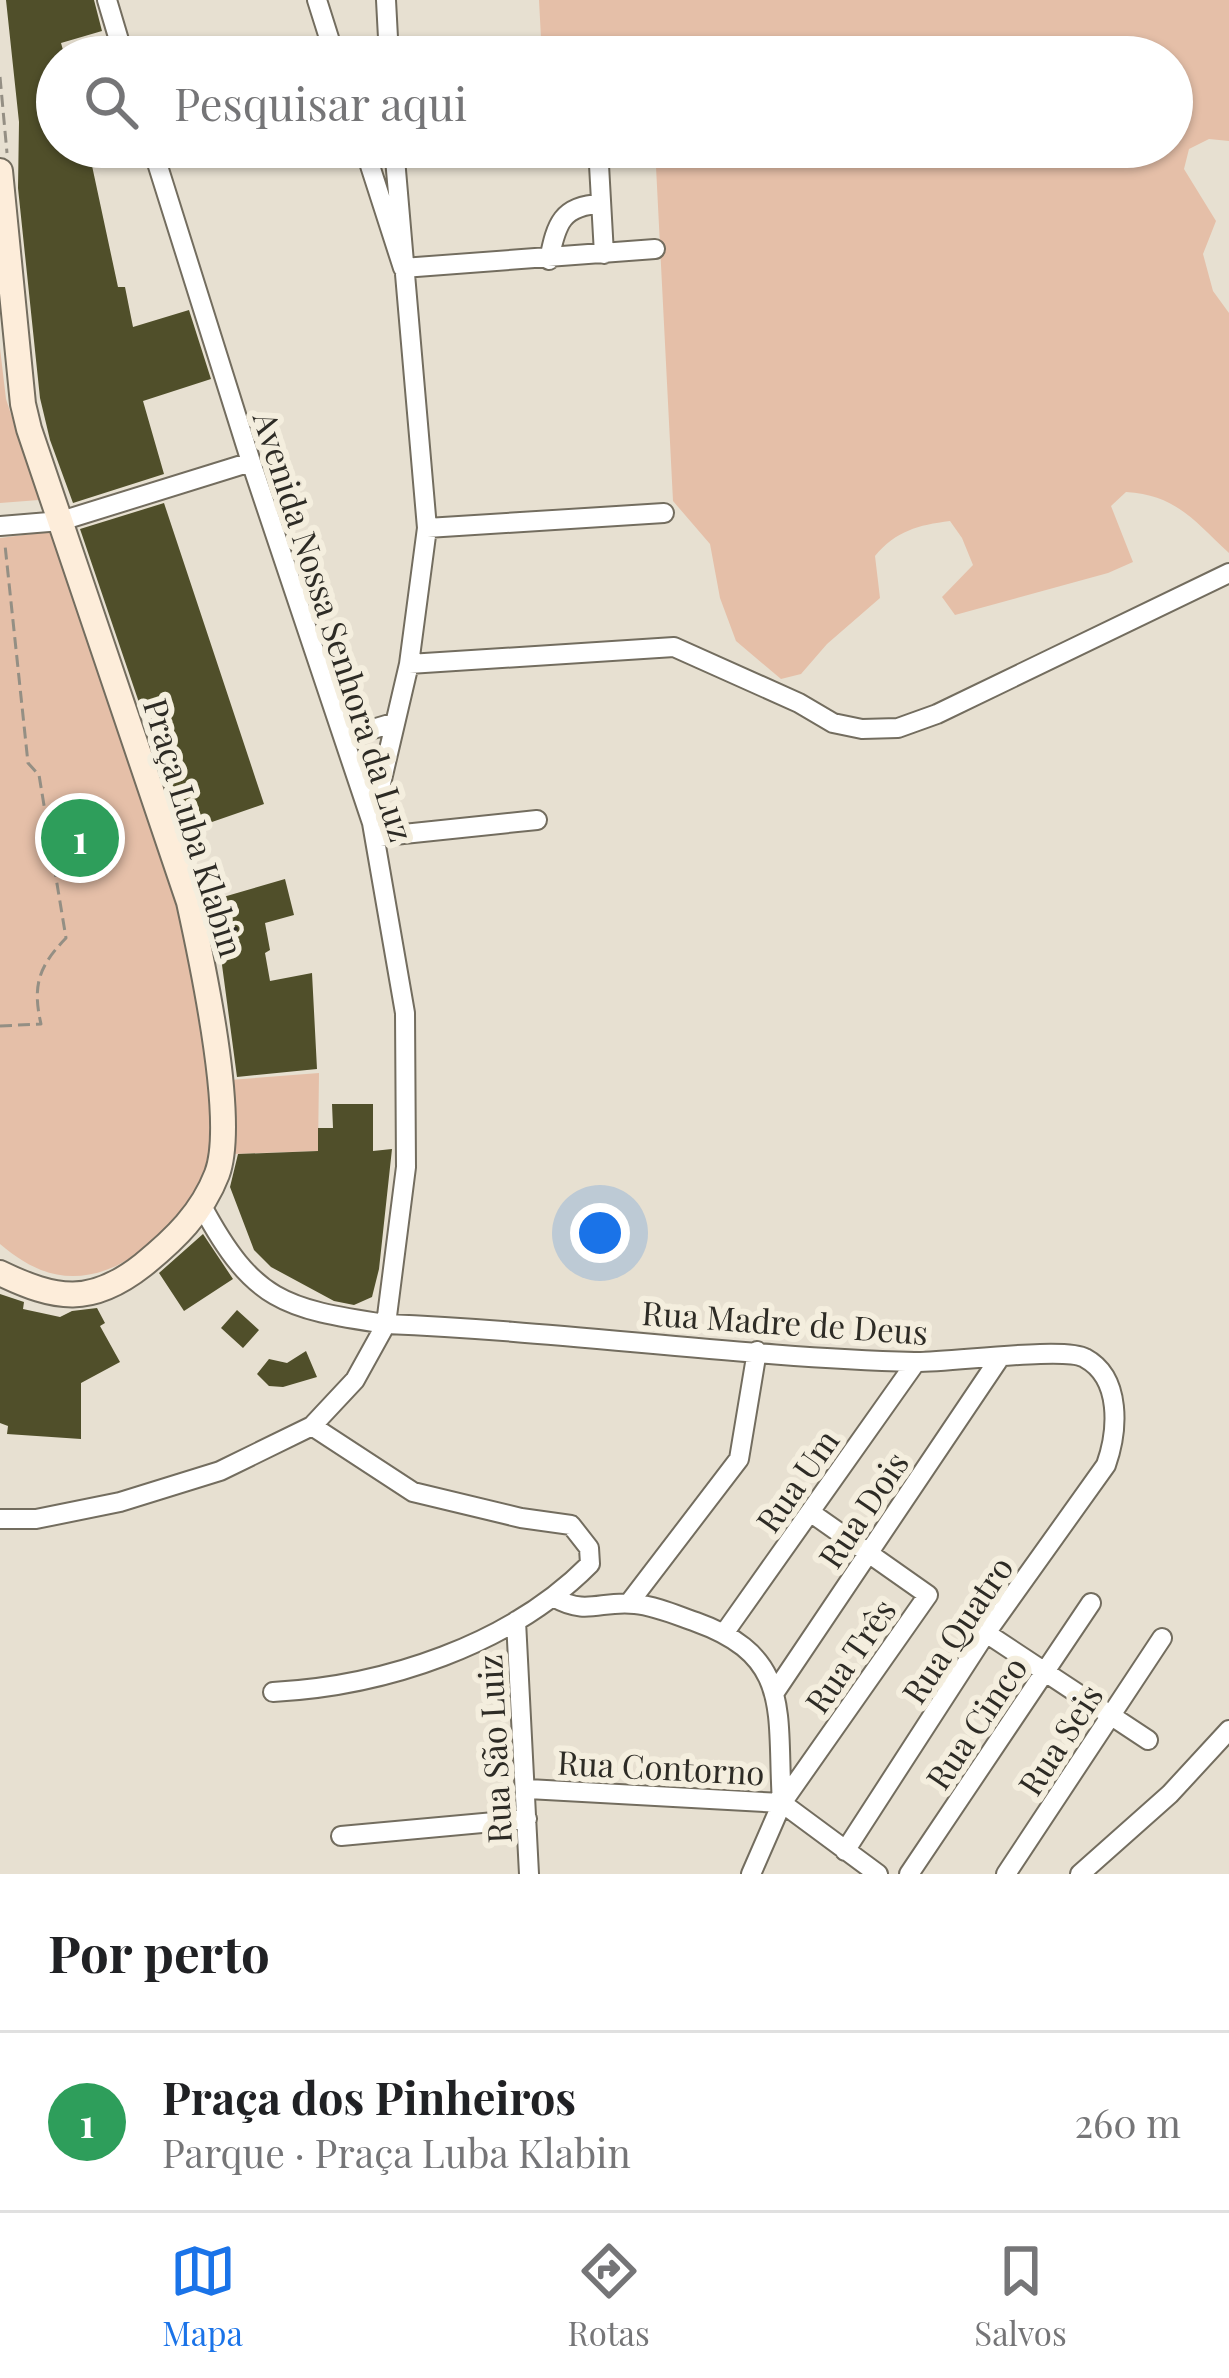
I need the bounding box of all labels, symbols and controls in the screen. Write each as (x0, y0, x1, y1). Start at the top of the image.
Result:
search box (36, 36, 1193, 168)
icon: search (78, 69, 144, 135)
text: Pesquisar aqui (174, 72, 467, 132)
street label: Avenida Nossa Senhora da Luz (244, 405, 425, 846)
street label: Praça Luba Klabin (135, 693, 255, 962)
pin: 1 (41, 793, 119, 883)
your location (570, 1203, 630, 1263)
street label: Rua Madre de Deus (641, 1289, 929, 1353)
street label: Rua Um (745, 1420, 847, 1540)
street label: Rua Dois (807, 1442, 917, 1576)
street label: Rua Quatro (891, 1547, 1021, 1711)
street label: Rua Três (794, 1589, 904, 1721)
street label: Rua Cinco (915, 1647, 1035, 1797)
street label: Rua São Luiz (466, 1653, 520, 1845)
street label: Rua Seis (1007, 1675, 1111, 1803)
street label: Rua Contorno (556, 1739, 766, 1793)
text: Por perto (48, 1918, 270, 1986)
text: Praça dos Pinheiros (162, 2066, 576, 2126)
text: 1 (80, 2096, 94, 2148)
text: 260 m (1074, 2096, 1181, 2148)
text: Parque · Praça Luba Klabin (162, 2126, 631, 2178)
tab: Mapa (162, 2238, 243, 2354)
tab: Rotas (567, 2238, 650, 2354)
tab: Salvos (974, 2238, 1067, 2354)

